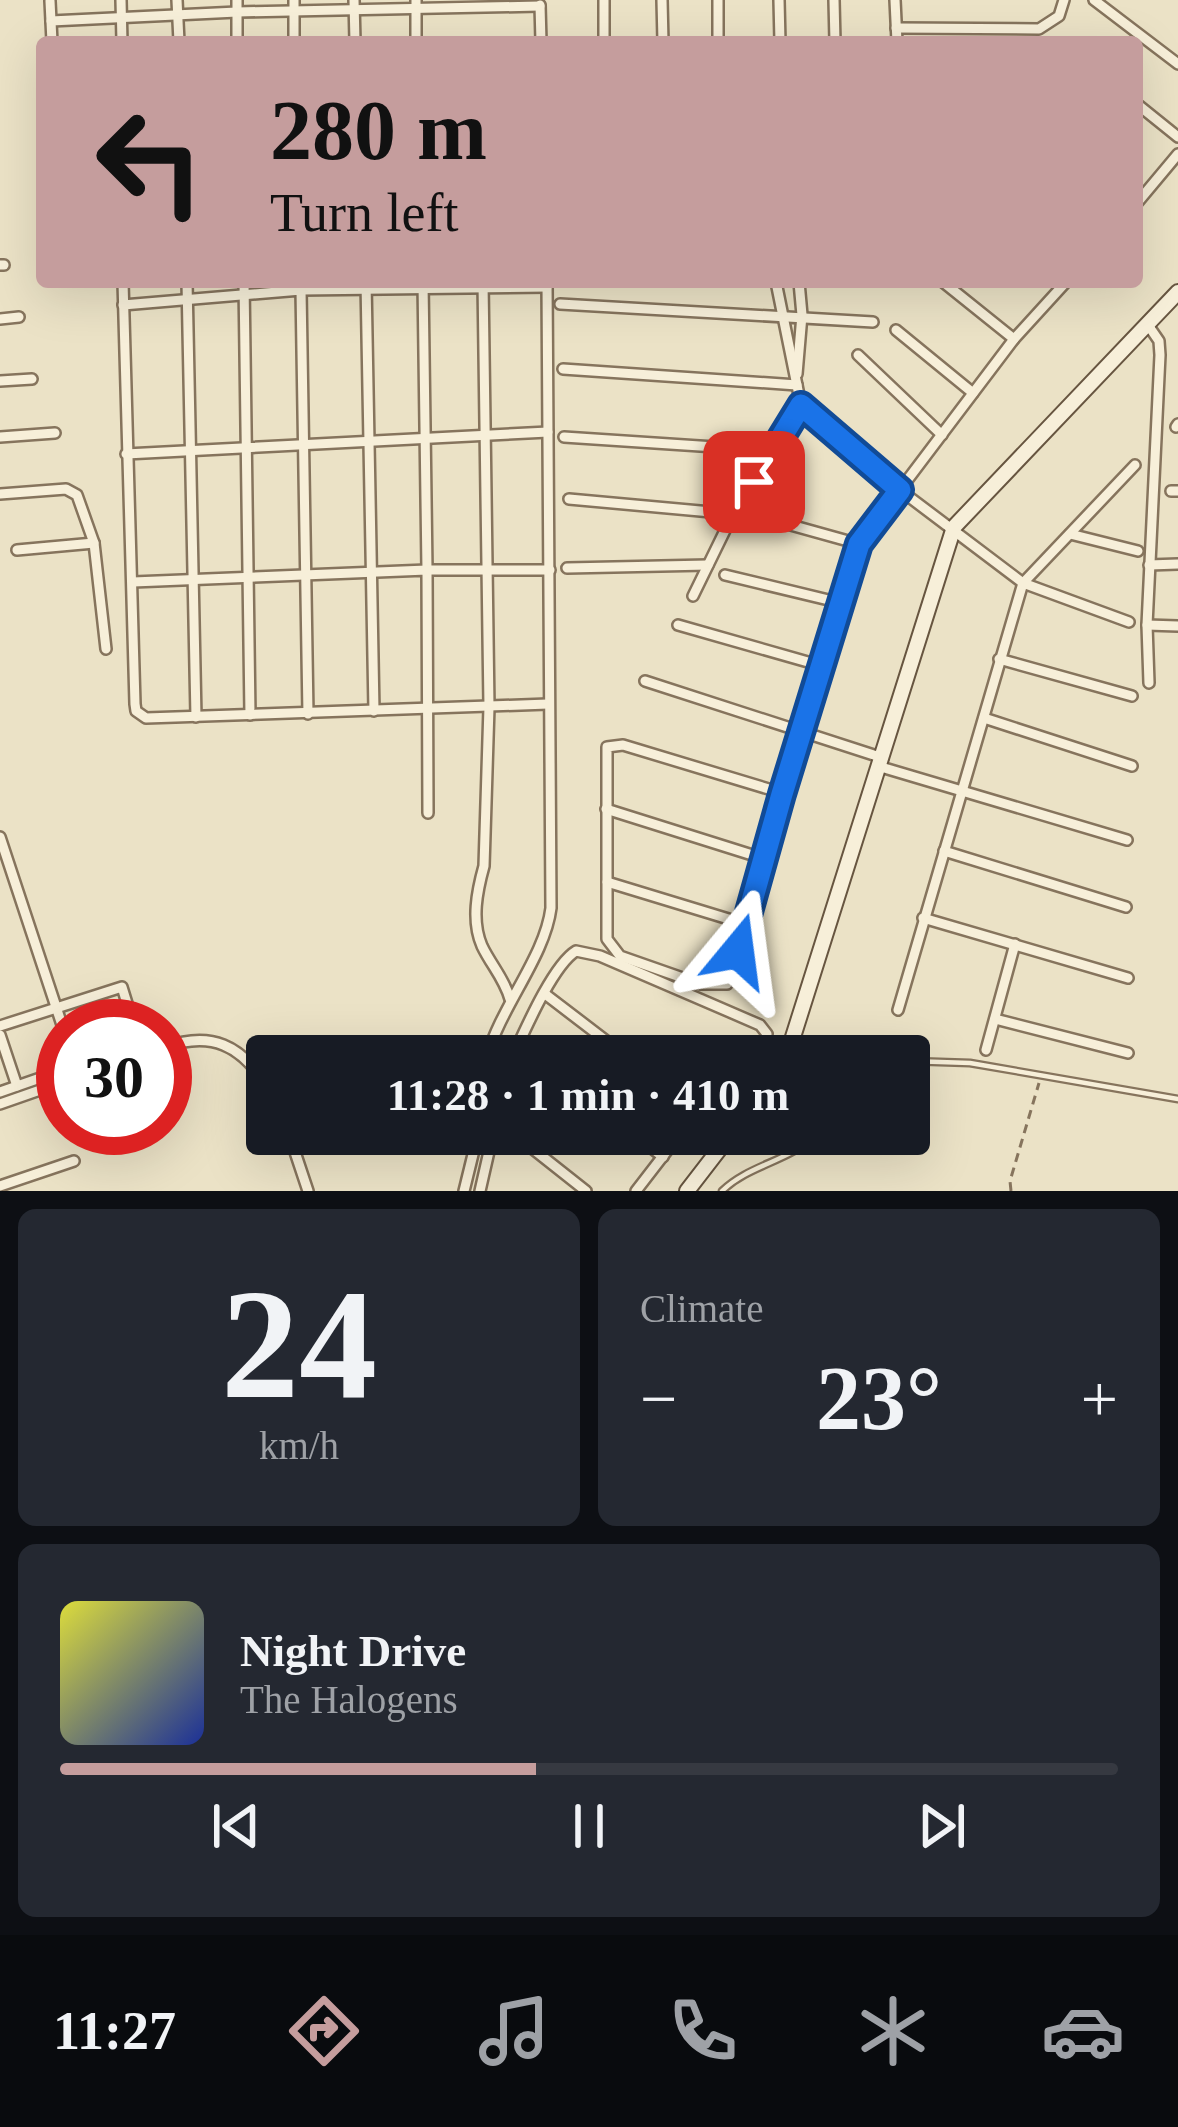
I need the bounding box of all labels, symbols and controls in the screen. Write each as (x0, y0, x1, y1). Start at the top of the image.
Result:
icon: left (72, 84, 228, 240)
text: 280 m (270, 84, 487, 177)
text: Turn left (270, 183, 459, 243)
pin (703, 431, 805, 533)
icon: arrive (721, 449, 787, 515)
position arrow (675, 888, 801, 1014)
speed limit sign: 30 (36, 999, 192, 1155)
text: 11:28 · 1 min · 410 m (387, 1070, 789, 1120)
text: 24 (221, 1258, 377, 1431)
text: Climate (640, 1287, 763, 1330)
text: 23° (816, 1349, 942, 1448)
text: − (640, 1362, 677, 1435)
text: + (1081, 1362, 1118, 1435)
text: km/h (259, 1424, 339, 1467)
text: Night Drive (240, 1626, 466, 1676)
text: The Halogens (240, 1678, 458, 1721)
icon: previous (203, 1793, 269, 1859)
icon: pause (556, 1793, 622, 1859)
icon: next (909, 1793, 975, 1859)
icon: directions (282, 1989, 366, 2073)
icon: music (472, 1989, 556, 2073)
icon: phone (661, 1989, 745, 2073)
icon: climate (851, 1989, 935, 2073)
icon: car (1041, 1989, 1125, 2073)
text: 11:27 (53, 2001, 176, 2061)

